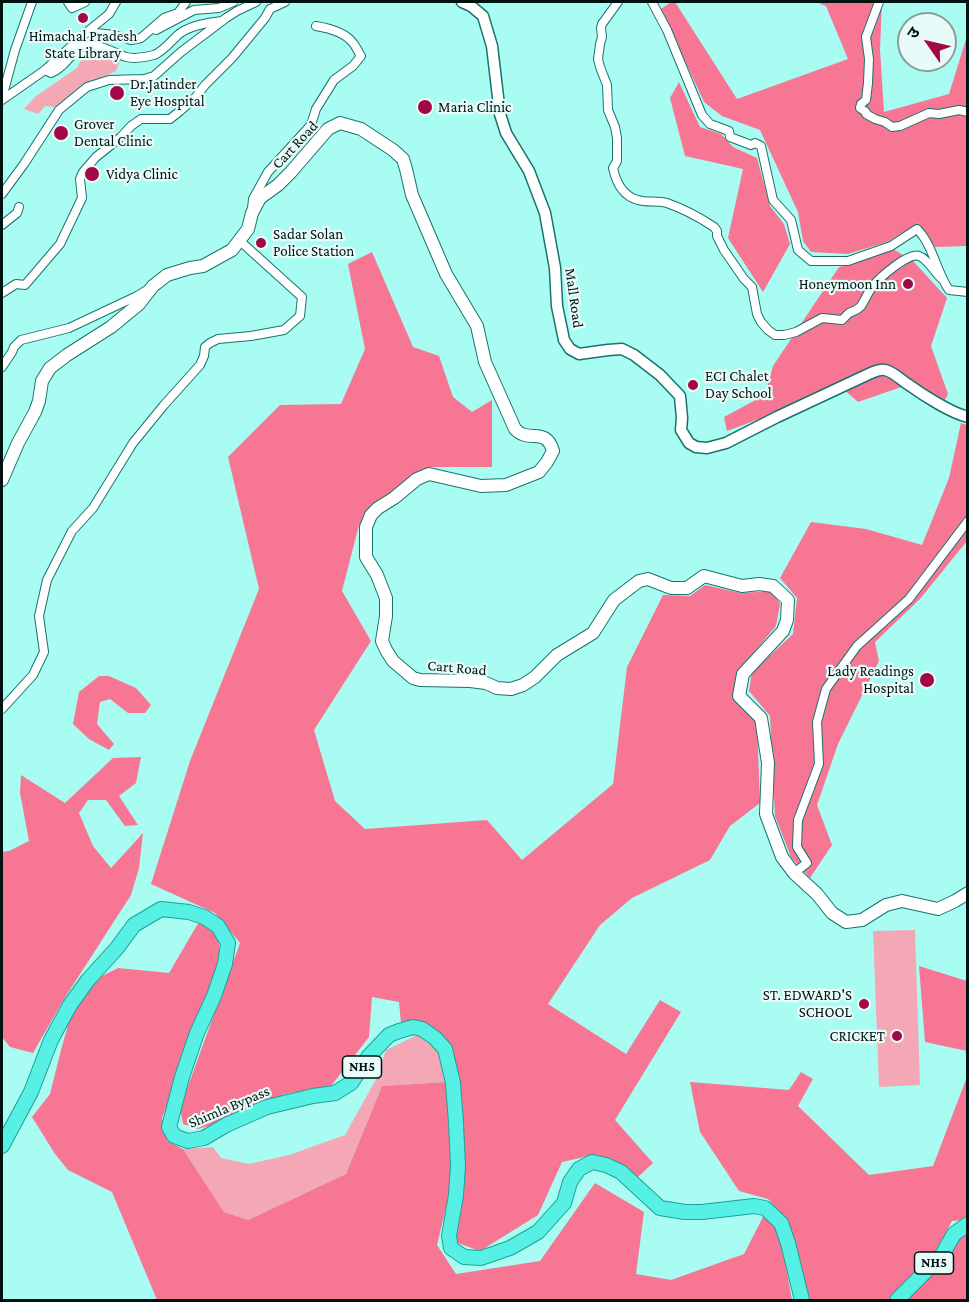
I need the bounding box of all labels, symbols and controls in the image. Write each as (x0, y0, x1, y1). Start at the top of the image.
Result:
marker: Himachal Pradesh State Library (76, 11, 90, 25)
north arrow (897, 12, 957, 72)
text: उ (904, 24, 923, 41)
place label: Himachal Pradesh State Library (29, 27, 137, 62)
place label: Dr.Jatinder Eye Hospital (130, 75, 205, 110)
marker: Dr.Jatinder Eye Hospital (108, 84, 126, 102)
marker: Maria Clinic (416, 98, 434, 116)
place label: Maria Clinic (438, 98, 511, 116)
place label: Grover Dental Clinic (74, 115, 152, 150)
street label: Cart Road (268, 117, 322, 173)
marker: Grover Dental Clinic (52, 124, 70, 142)
marker: Vidya Clinic (83, 165, 101, 183)
place label: Vidya Clinic (106, 165, 178, 183)
place label: Sadar Solan Police Station (273, 225, 354, 260)
marker: Sadar Solan Police Station (254, 236, 268, 250)
street label: Mall Road (561, 267, 587, 329)
place label: Honeymoon Inn (799, 275, 896, 293)
marker: Honeymoon Inn (901, 277, 915, 291)
place label: ECI Chalet Day School (705, 367, 772, 402)
marker: ECI Chalet Day School (686, 378, 700, 392)
street label: Cart Road (427, 656, 487, 680)
place label: Lady Readings Hospital (827, 662, 914, 697)
marker: Lady Readings Hospital (918, 671, 936, 689)
place label: ST. EDWARD'S SCHOOL (763, 986, 852, 1021)
marker: ST. EDWARD'S SCHOOL (857, 997, 871, 1011)
place label: CRICKET (830, 1027, 885, 1045)
marker: CRICKET (890, 1029, 904, 1043)
road number: NH5 (342, 1056, 382, 1078)
street label: Shimla Bypass (186, 1082, 272, 1132)
road number: NH5 (914, 1252, 954, 1274)

